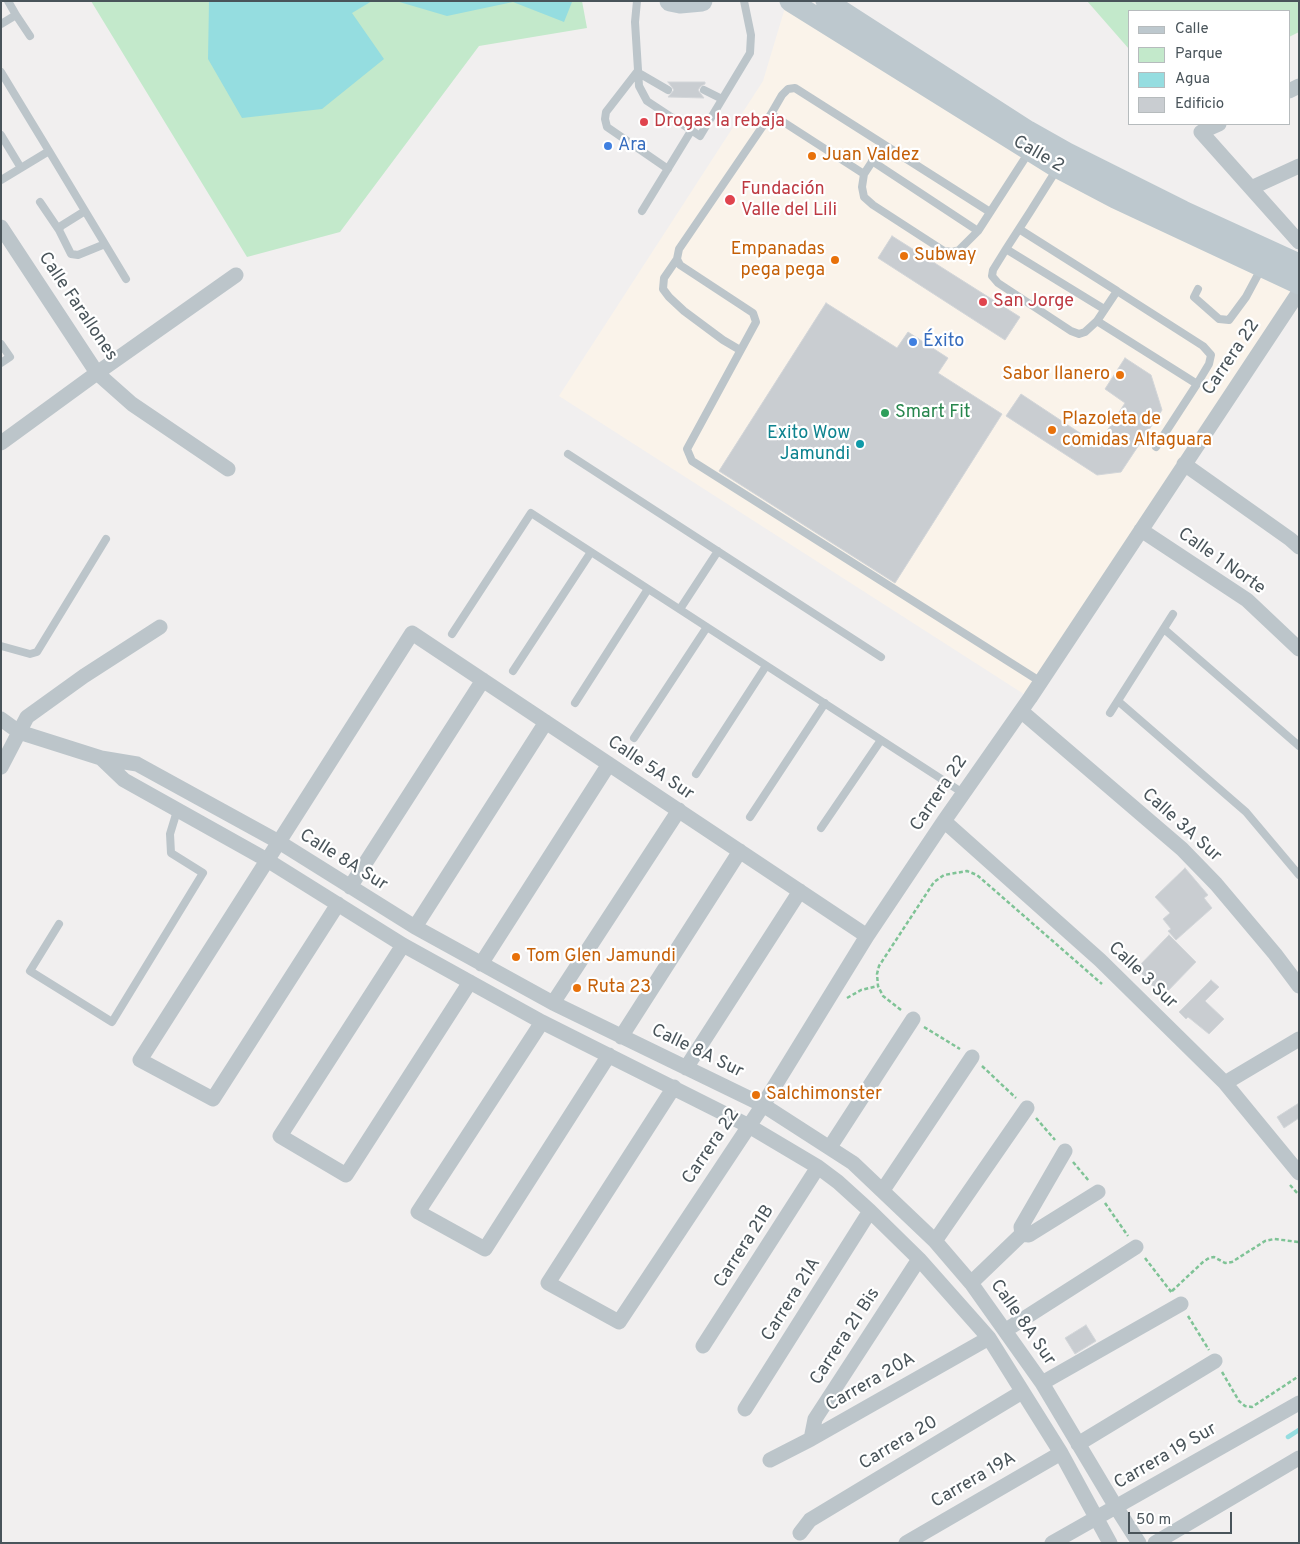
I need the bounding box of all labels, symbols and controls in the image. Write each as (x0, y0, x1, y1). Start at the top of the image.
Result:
legend (1128, 10, 1290, 125)
text: Calle (1175, 20, 1209, 39)
text: Parque (1175, 45, 1223, 64)
text: Agua (1175, 70, 1210, 89)
text: Edificio (1175, 95, 1224, 114)
place label: Drogas la rebaja (654, 111, 785, 133)
marker: Drogas la rebaja (638, 116, 650, 128)
street label: Calle 2 (1009, 132, 1067, 178)
place label: Ara (618, 135, 646, 157)
marker: Ara (602, 140, 614, 152)
place label: Juan Valdez (822, 145, 920, 167)
marker: Juan Valdez (806, 150, 818, 162)
place label: Fundación Valle del Lili (741, 179, 837, 222)
marker: Fundación Valle del Lili (723, 193, 737, 207)
place label: Empanadas pega pega (731, 239, 825, 282)
place label: Subway (914, 245, 976, 267)
street label: Calle Farallones (33, 248, 121, 366)
marker: Subway (898, 250, 910, 262)
marker: Empanadas pega pega (829, 254, 841, 266)
place label: San Jorge (993, 291, 1074, 313)
marker: San Jorge (977, 296, 989, 308)
street label: Carrera 22 (1199, 316, 1265, 400)
place label: Éxito (923, 331, 964, 353)
marker: Éxito (907, 336, 919, 348)
place label: Sabor llanero (1002, 364, 1110, 386)
marker: Sabor llanero (1114, 369, 1126, 381)
place label: Smart Fit (895, 402, 971, 424)
marker: Smart Fit (879, 407, 891, 419)
place label: Plazoleta de comidas Alfaguara (1062, 409, 1212, 452)
place label: Exito Wow Jamundi (767, 423, 850, 466)
marker: Plazoleta de comidas Alfaguara (1046, 424, 1058, 436)
marker: Exito Wow Jamundi (854, 438, 866, 450)
street label: Calle 1 Norte (1173, 524, 1269, 600)
street label: Calle 5A Sur (603, 732, 697, 806)
street label: Carrera 22 (907, 752, 973, 836)
street label: Calle 3A Sur (1137, 785, 1225, 867)
street label: Calle 8A Sur (295, 825, 391, 897)
street label: Calle 3 Sur (1103, 938, 1181, 1014)
place label: Tom Glen Jamundi (526, 946, 676, 968)
marker: Tom Glen Jamundi (510, 951, 522, 963)
place label: Ruta 23 (587, 977, 651, 999)
marker: Ruta 23 (571, 982, 583, 994)
street label: Calle 8A Sur (647, 1020, 747, 1084)
place label: Salchimonster (766, 1084, 882, 1106)
marker: Salchimonster (750, 1089, 762, 1101)
street label: Carrera 22 (679, 1105, 745, 1189)
street label: Carrera 21B (710, 1201, 780, 1293)
street label: Carrera 21A (758, 1254, 826, 1346)
street label: Calle 8A Sur (985, 1276, 1059, 1370)
street label: Carrera 21 Bis (806, 1284, 886, 1390)
street label: Carrera 20A (823, 1349, 919, 1417)
street label: Carrera 20 (856, 1412, 942, 1476)
street label: Carrera 19 Sur (1111, 1419, 1221, 1495)
street label: Carrera 19A (928, 1448, 1020, 1514)
scale bar (1130, 1502, 1234, 1534)
text: 50 m (1136, 1511, 1171, 1530)

